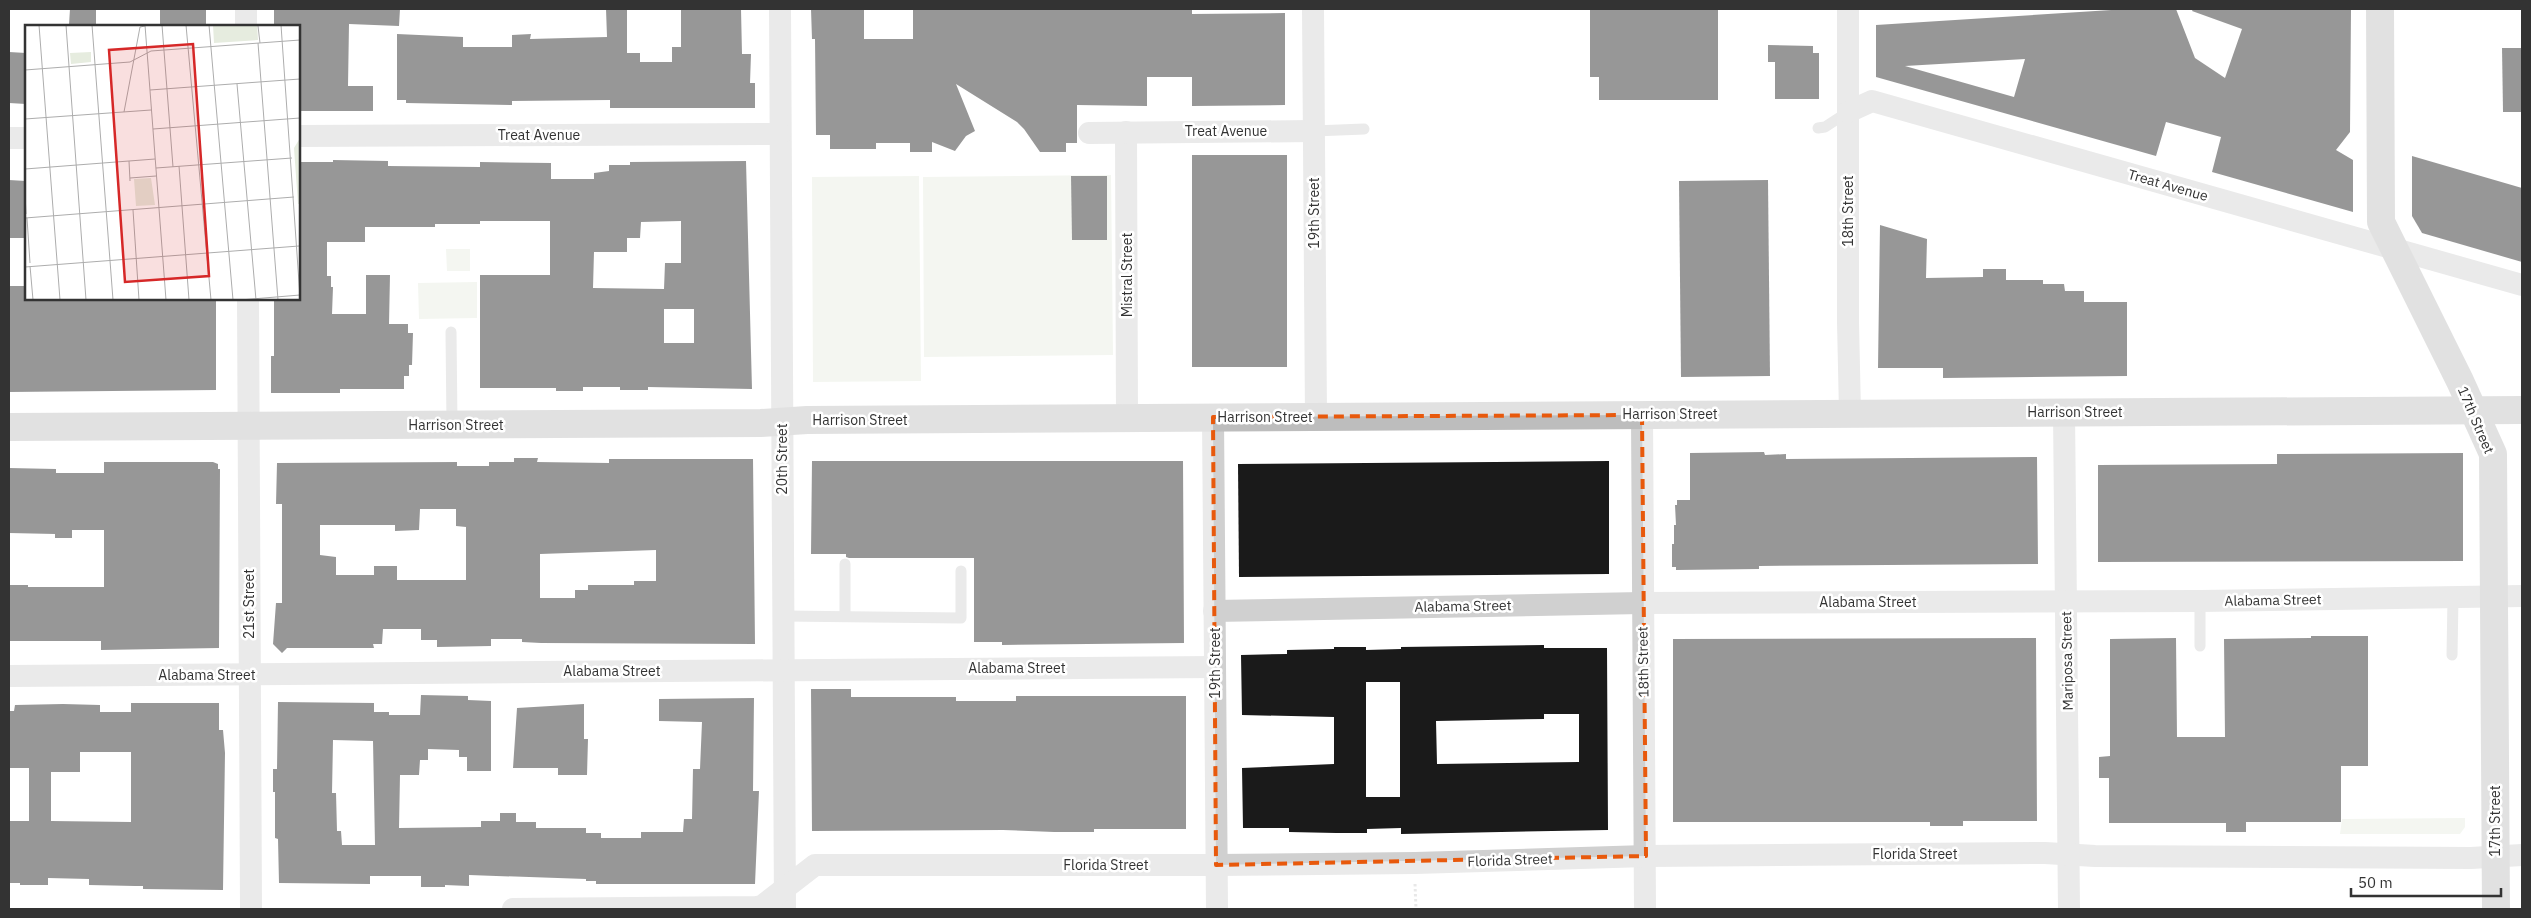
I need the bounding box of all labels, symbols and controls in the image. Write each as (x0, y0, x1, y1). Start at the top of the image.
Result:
inset map (25, 25, 300, 300)
street label: Treat Avenue (1185, 122, 1268, 140)
street label: Treat Avenue (498, 126, 581, 144)
street label: Treat Avenue (2126, 165, 2210, 205)
street label: 18th Street (1839, 175, 1857, 247)
street label: 19th Street (1305, 177, 1323, 249)
street label: Mistral Street (1118, 233, 1136, 317)
street label: 17th Street (2454, 384, 2498, 456)
street label: Harrison Street (2027, 403, 2123, 421)
street label: Harrison Street (1622, 405, 1718, 423)
street label: Harrison Street (1217, 408, 1313, 426)
street label: Harrison Street (812, 411, 908, 429)
street label: Harrison Street (408, 416, 504, 434)
street label: 20th Street (773, 423, 791, 495)
street label: 21st Street (240, 569, 258, 639)
street label: Alabama Street (2224, 590, 2322, 610)
street label: Alabama Street (1819, 593, 1917, 611)
street label: Alabama Street (1414, 596, 1512, 616)
street label: Mariposa Street (2057, 611, 2077, 711)
street label: 18th Street (1633, 626, 1653, 698)
street label: 19th Street (1206, 627, 1224, 699)
street label: Alabama Street (968, 659, 1066, 677)
street label: Alabama Street (563, 662, 661, 680)
street label: Alabama Street (158, 666, 256, 684)
street label: 17th Street (2486, 785, 2504, 857)
street label: Florida Street (1872, 845, 1958, 863)
street label: Florida Street (1467, 850, 1553, 870)
street label: Florida Street (1063, 856, 1149, 874)
scale bar (2351, 866, 2501, 898)
text: 50 m (2358, 873, 2393, 892)

